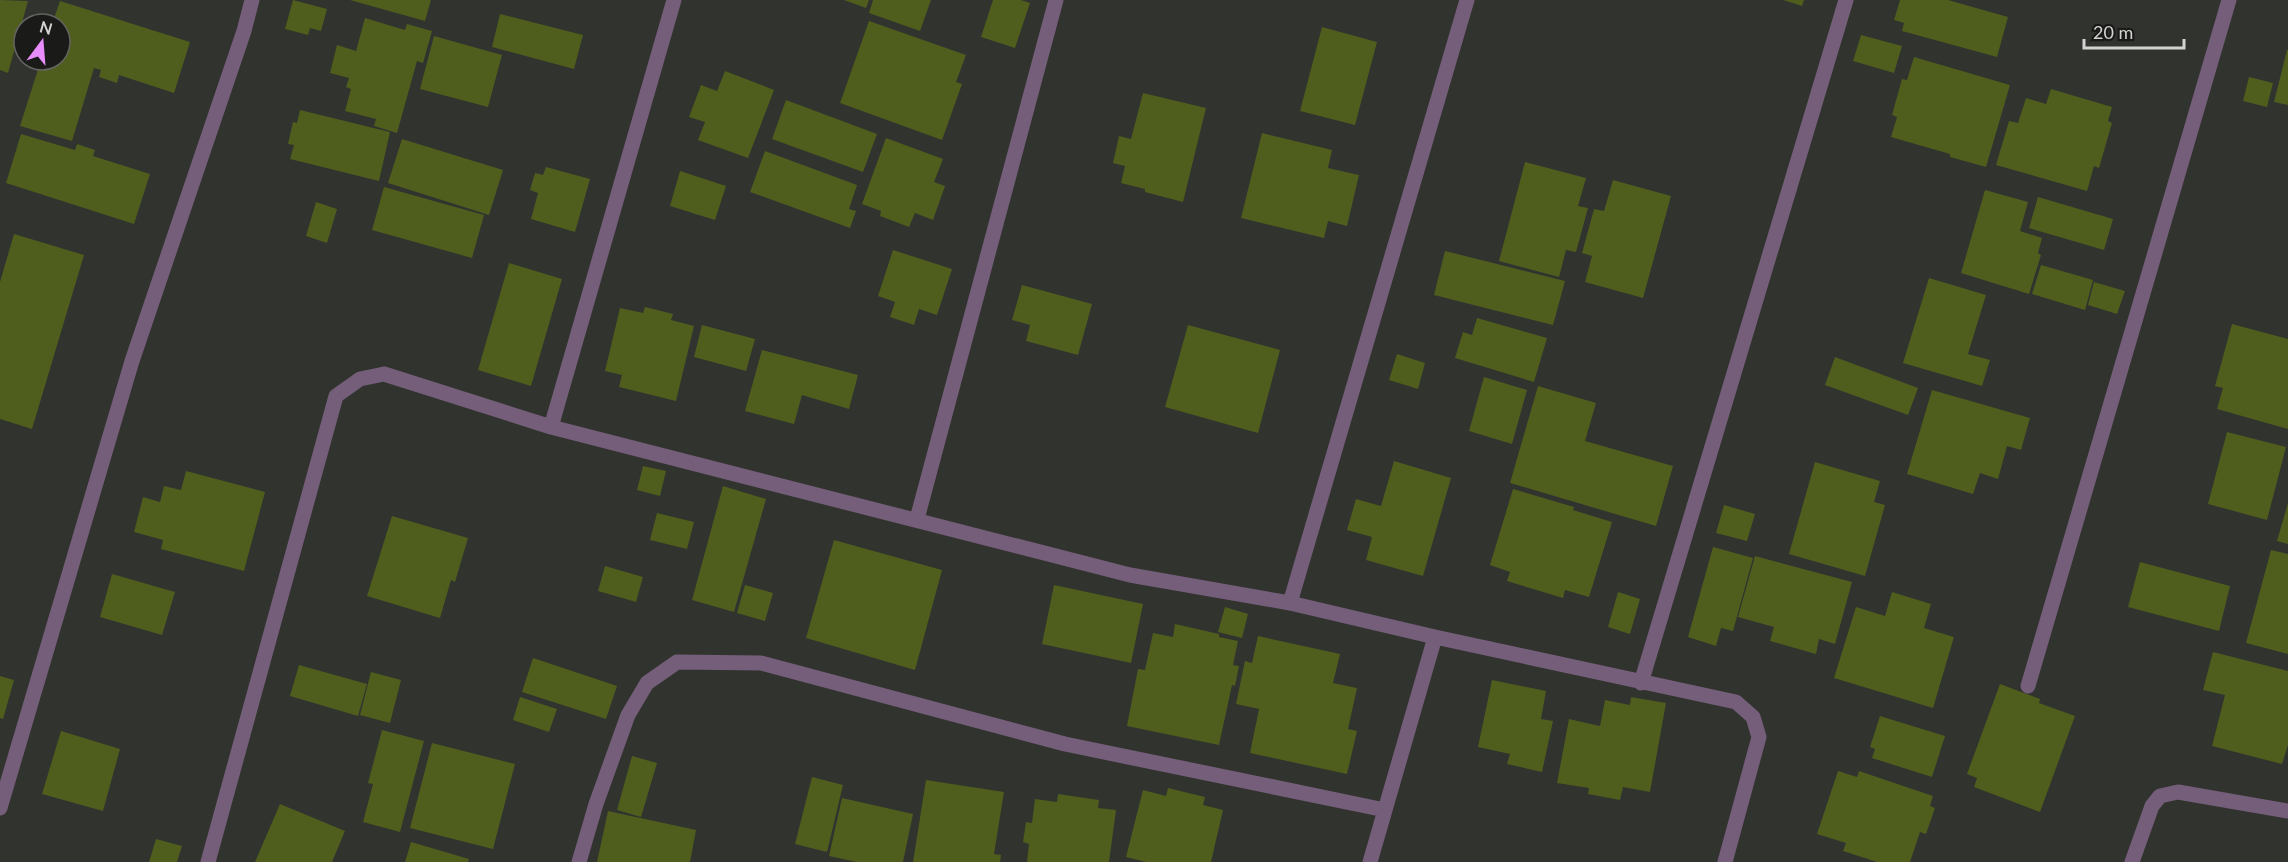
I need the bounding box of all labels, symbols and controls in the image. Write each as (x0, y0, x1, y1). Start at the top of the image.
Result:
north arrow (12, 12, 72, 72)
scale bar (2084, 12, 2184, 50)
text: N (38, 16, 55, 38)
text: 20 m (2093, 21, 2133, 43)

